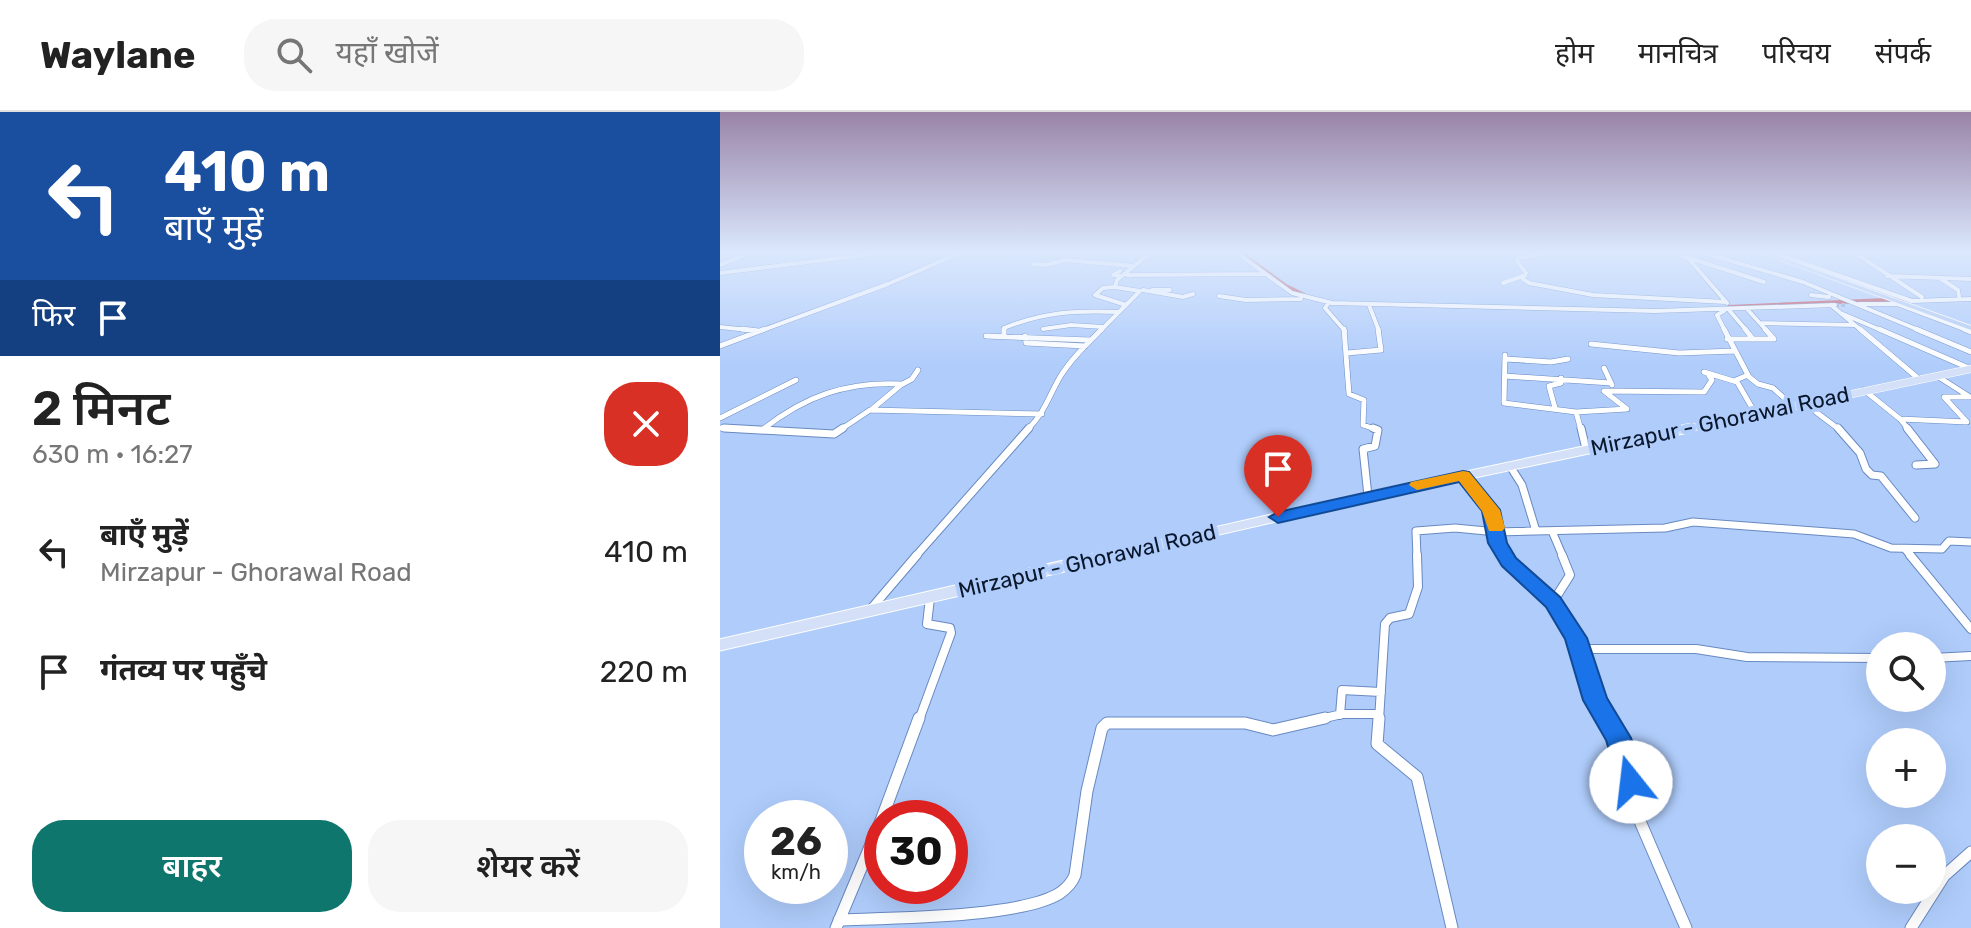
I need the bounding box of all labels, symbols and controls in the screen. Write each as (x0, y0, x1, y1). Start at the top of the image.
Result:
search box (244, 19, 804, 91)
text: Waylane (40, 32, 196, 78)
icon: search (272, 33, 316, 77)
text: यहाँ खोजें (336, 35, 439, 71)
text: होम (1555, 37, 1594, 70)
text: मानचित्र (1638, 37, 1718, 70)
text: परिचय (1762, 37, 1831, 70)
text: संपर्क (1875, 37, 1931, 70)
text: 410 m (164, 139, 330, 205)
icon: left (32, 144, 136, 248)
text: बाएँ मुड़ें (164, 206, 263, 249)
icon: arrive (91, 296, 135, 340)
text: फिर (32, 298, 75, 334)
text: 2 मिनट (32, 380, 170, 437)
street label: Mirzapur - Ghorawal Road (1588, 380, 1852, 462)
button: close (604, 382, 688, 466)
pin (1244, 435, 1312, 517)
text: 630 m · 16:27 (32, 439, 193, 470)
icon: arrive (1256, 447, 1300, 491)
text: बाएँ मुड़ें (100, 517, 189, 553)
street label: Mirzapur - Ghorawal Road (955, 518, 1219, 604)
icon: left (32, 530, 76, 574)
text: 410 m (604, 534, 688, 570)
text: Mirzapur - Ghorawal Road (100, 557, 412, 588)
map controls (1866, 632, 1946, 904)
button: search (1866, 632, 1946, 712)
icon: arrive (32, 650, 76, 694)
text: गंतव्य पर पहुँचे (100, 652, 267, 688)
text: 220 m (600, 654, 688, 690)
button: + (1866, 728, 1946, 808)
position arrow (1589, 740, 1673, 824)
speed limit sign: 30 (864, 800, 968, 904)
text: 26 (770, 818, 822, 865)
button: बाहर (32, 820, 352, 912)
button: शेयर करें (368, 820, 688, 912)
button: − (1866, 824, 1946, 904)
text: km/h (771, 860, 821, 884)

